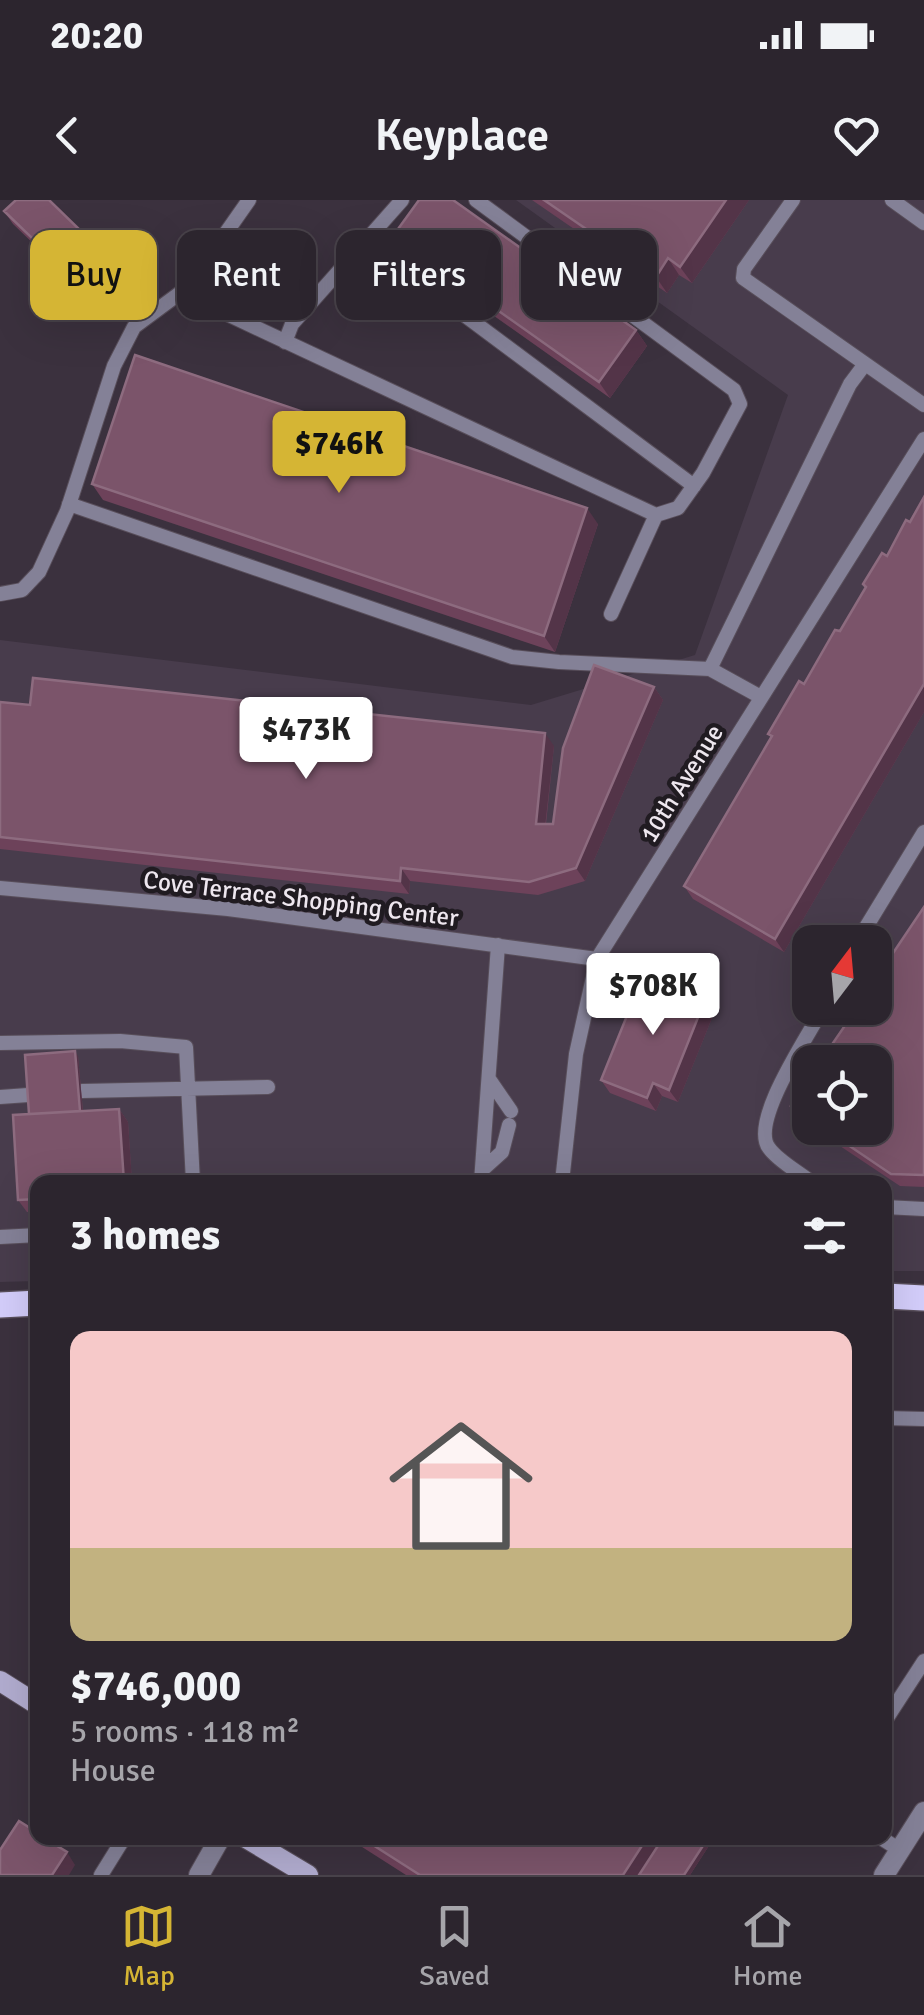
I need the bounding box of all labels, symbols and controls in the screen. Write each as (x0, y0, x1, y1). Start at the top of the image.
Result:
text: 20:20 (50, 12, 143, 59)
icon: back (40, 108, 95, 163)
text: Keyplace (375, 108, 549, 163)
icon: heart (829, 108, 884, 163)
chip: Buy (30, 230, 157, 320)
chip: Rent (177, 230, 316, 320)
chip: Filters (336, 230, 501, 320)
chip: New (521, 230, 657, 320)
pin: $746K (269, 411, 409, 496)
text: $746K (295, 424, 383, 463)
pin: $473K (236, 697, 376, 782)
text: $473K (262, 710, 350, 749)
street label: 10th Avenue (633, 719, 730, 848)
street label: Cove Terrace Shopping Center (142, 864, 461, 933)
north arrow (792, 925, 892, 1025)
map controls (792, 925, 892, 1145)
pin: $708K (583, 953, 723, 1038)
text: $708K (609, 966, 697, 1005)
button: locate (792, 1045, 892, 1145)
icon: filters (797, 1208, 852, 1263)
text: 3 homes (70, 1210, 220, 1261)
icon: home (371, 1396, 551, 1576)
text: $746,000 (70, 1661, 241, 1712)
text: 5 rooms · 118 m² (70, 1712, 300, 1751)
text: House (70, 1751, 156, 1790)
tab: Map (121, 1899, 176, 1993)
tab: Saved (419, 1899, 490, 1993)
tab: Home (733, 1899, 803, 1993)

